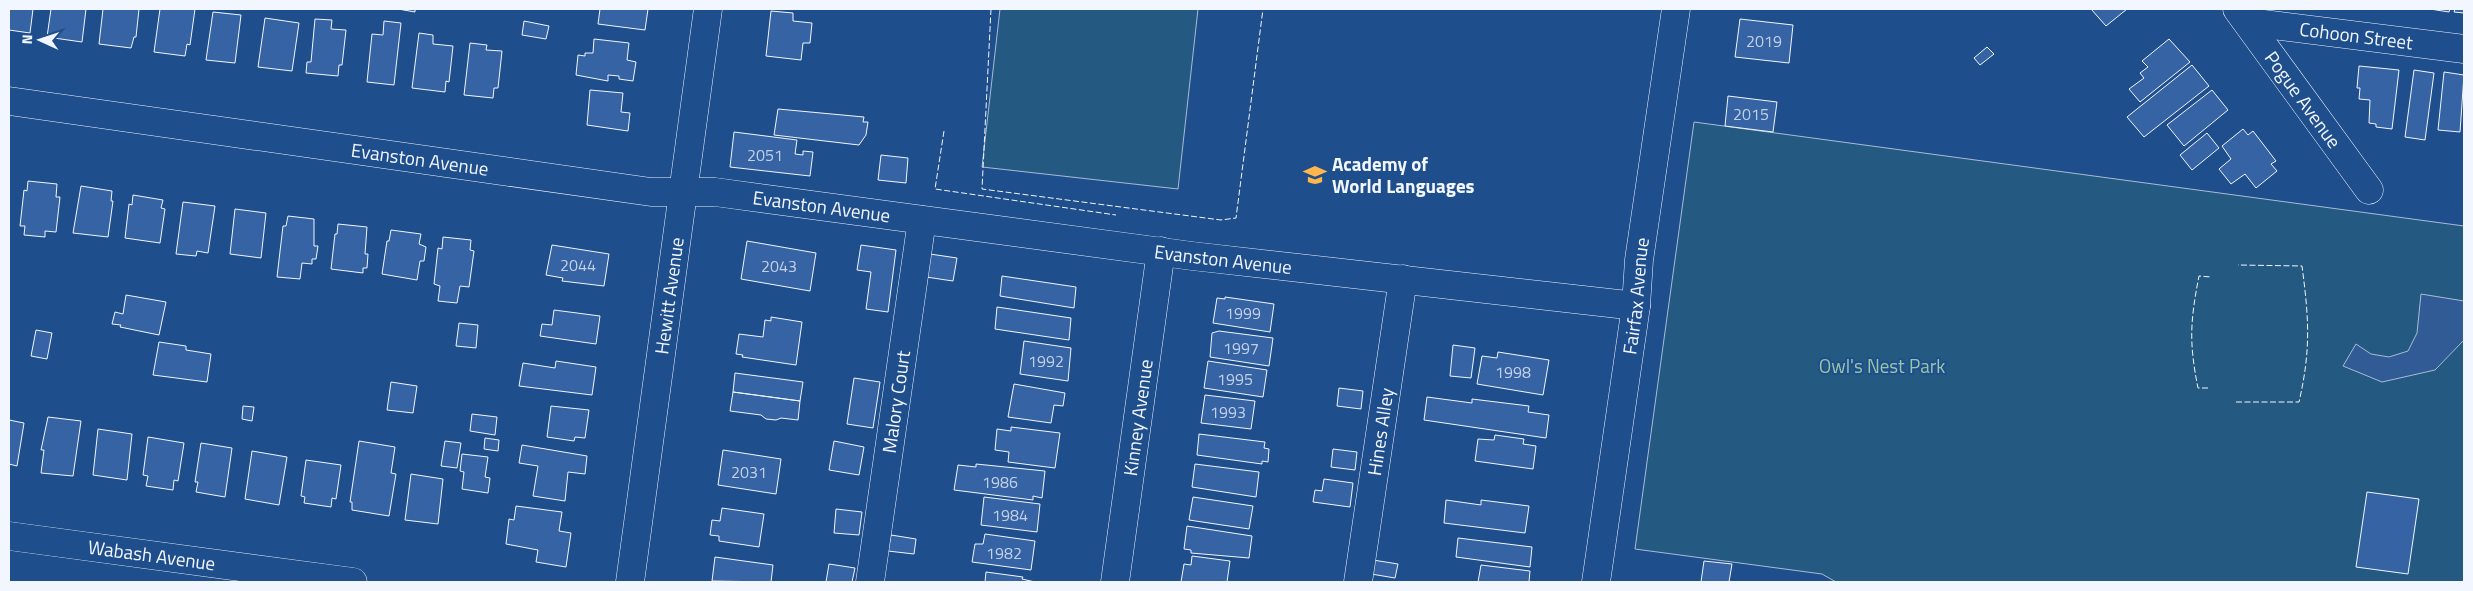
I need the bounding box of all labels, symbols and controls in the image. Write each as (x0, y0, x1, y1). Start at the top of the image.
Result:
street label: Cohoon Street (2298, 14, 2415, 57)
north arrow (15, 15, 65, 65)
house number: 2019 (1746, 29, 1782, 53)
text: N (16, 34, 37, 45)
street label: Pogue Avenue (2258, 44, 2349, 154)
house number: 2015 (1733, 102, 1769, 126)
street label: Evanston Avenue (349, 135, 491, 183)
house number: 2051 (747, 143, 783, 167)
place label: Academy of World Languages (1332, 149, 1475, 200)
school or university icon: Academy of World Languages (1302, 162, 1328, 188)
street label: Evanston Avenue (751, 182, 892, 229)
street label: Hewitt Avenue (646, 235, 691, 356)
street label: Fairfax Avenue (1614, 235, 1656, 356)
street label: Evanston Avenue (1153, 236, 1294, 281)
house number: 2044 (560, 253, 596, 277)
house number: 2043 (761, 254, 797, 278)
house number: 1999 (1225, 301, 1261, 325)
house number: 1997 (1223, 336, 1259, 360)
street label: Malory Court (874, 348, 917, 455)
house number: 1992 (1028, 349, 1064, 373)
park label: Owl's Nest Park (1819, 351, 1945, 380)
street label: Kinney Avenue (1115, 357, 1160, 478)
house number: 1998 (1495, 360, 1531, 384)
house number: 1995 (1217, 367, 1253, 391)
street label: Hines Alley (1359, 386, 1401, 478)
house number: 1993 (1210, 400, 1246, 424)
house number: 2031 (731, 460, 767, 484)
house number: 1986 (982, 470, 1018, 494)
house number: 1984 (992, 503, 1028, 527)
street label: Wabash Avenue (86, 532, 217, 577)
house number: 1982 (986, 541, 1022, 565)

